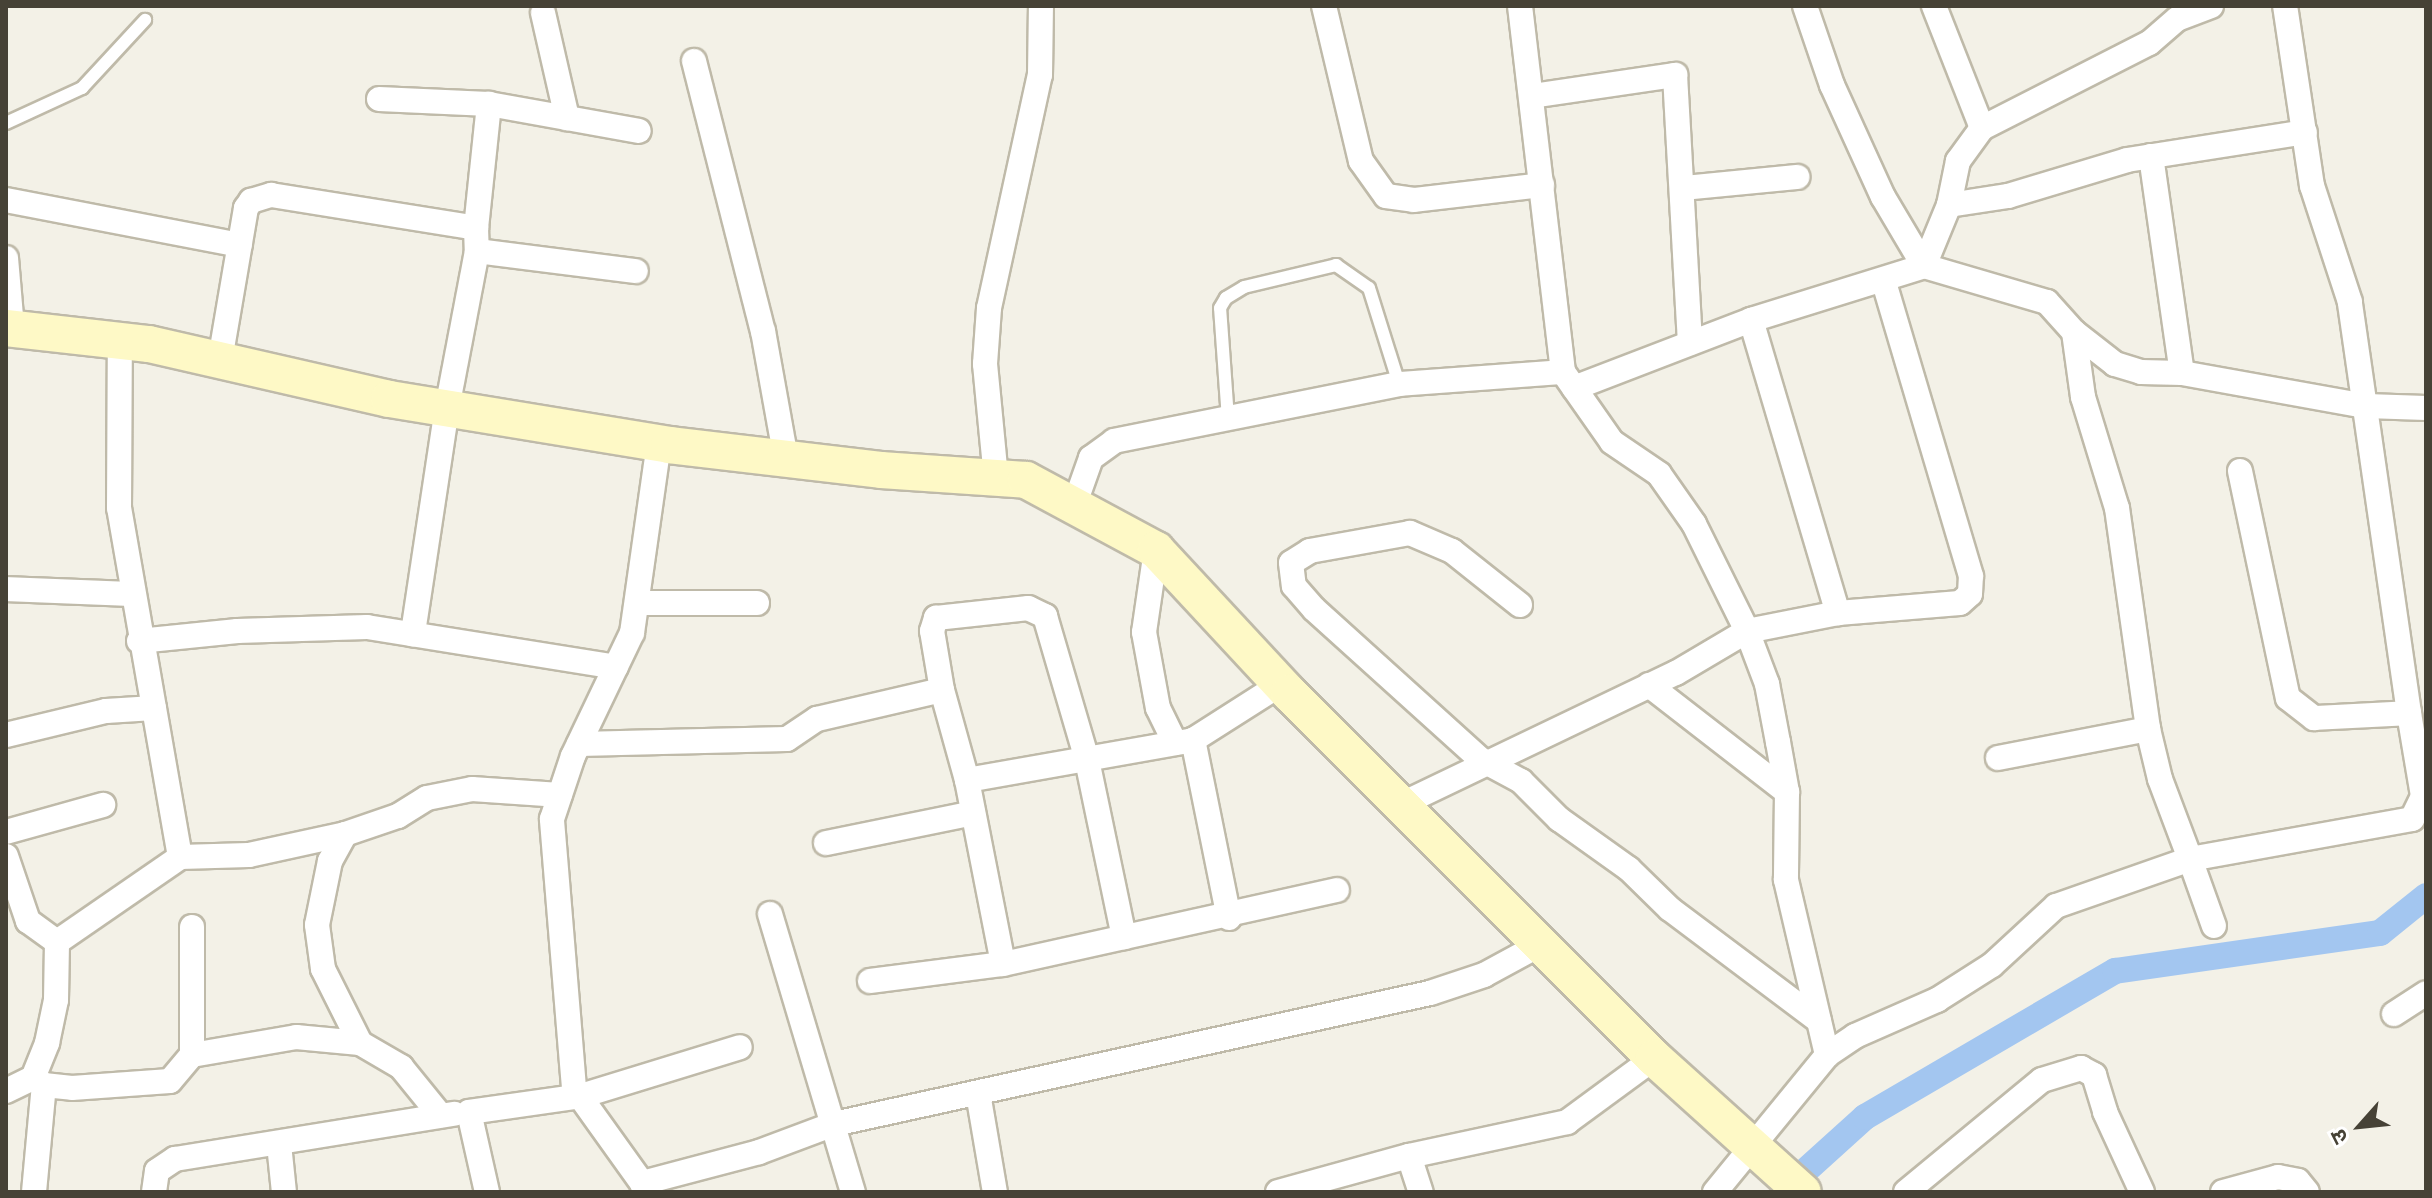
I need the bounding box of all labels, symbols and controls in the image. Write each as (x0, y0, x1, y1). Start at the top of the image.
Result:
north arrow (2320, 1086, 2400, 1166)
text: उ (2323, 1125, 2354, 1149)

